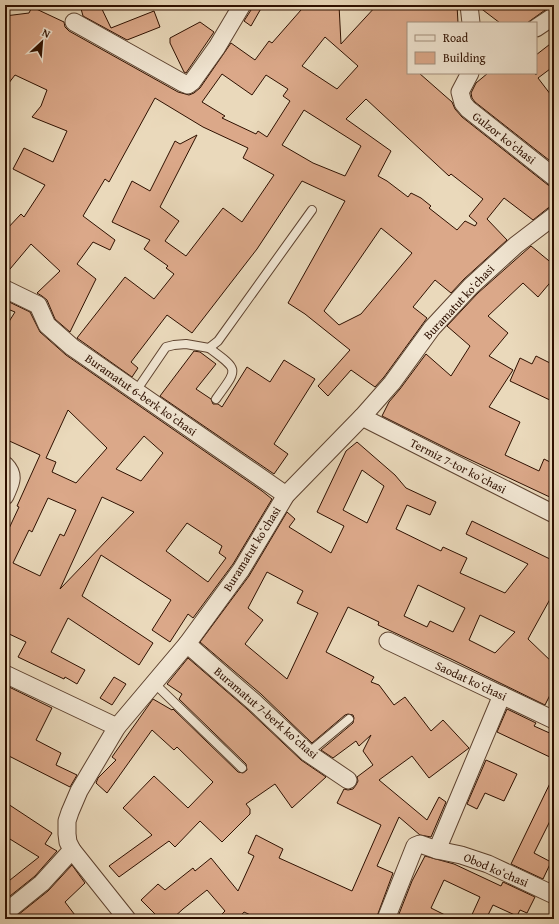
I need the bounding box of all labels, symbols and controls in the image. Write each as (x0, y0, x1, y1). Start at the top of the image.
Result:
north arrow (22, 22, 62, 62)
legend (407, 22, 537, 74)
text: N (40, 24, 54, 42)
text: Road (443, 29, 469, 46)
text: Building (443, 49, 486, 66)
street label: Gulzor koʻchasi (469, 107, 540, 168)
street label: Buramatut koʻchasi (419, 260, 498, 343)
street label: Buramatut 6-berk koʼchasi (82, 350, 201, 440)
street label: Termiz 7-tor koʼchasi (407, 434, 510, 498)
street label: Buramatut koʻchasi (219, 502, 285, 594)
street label: Saodat koʻchasi (433, 657, 510, 705)
street label: Buramatut 7-berk koʼchasi (211, 663, 322, 763)
street label: Obod koʻchasi (461, 848, 532, 891)

